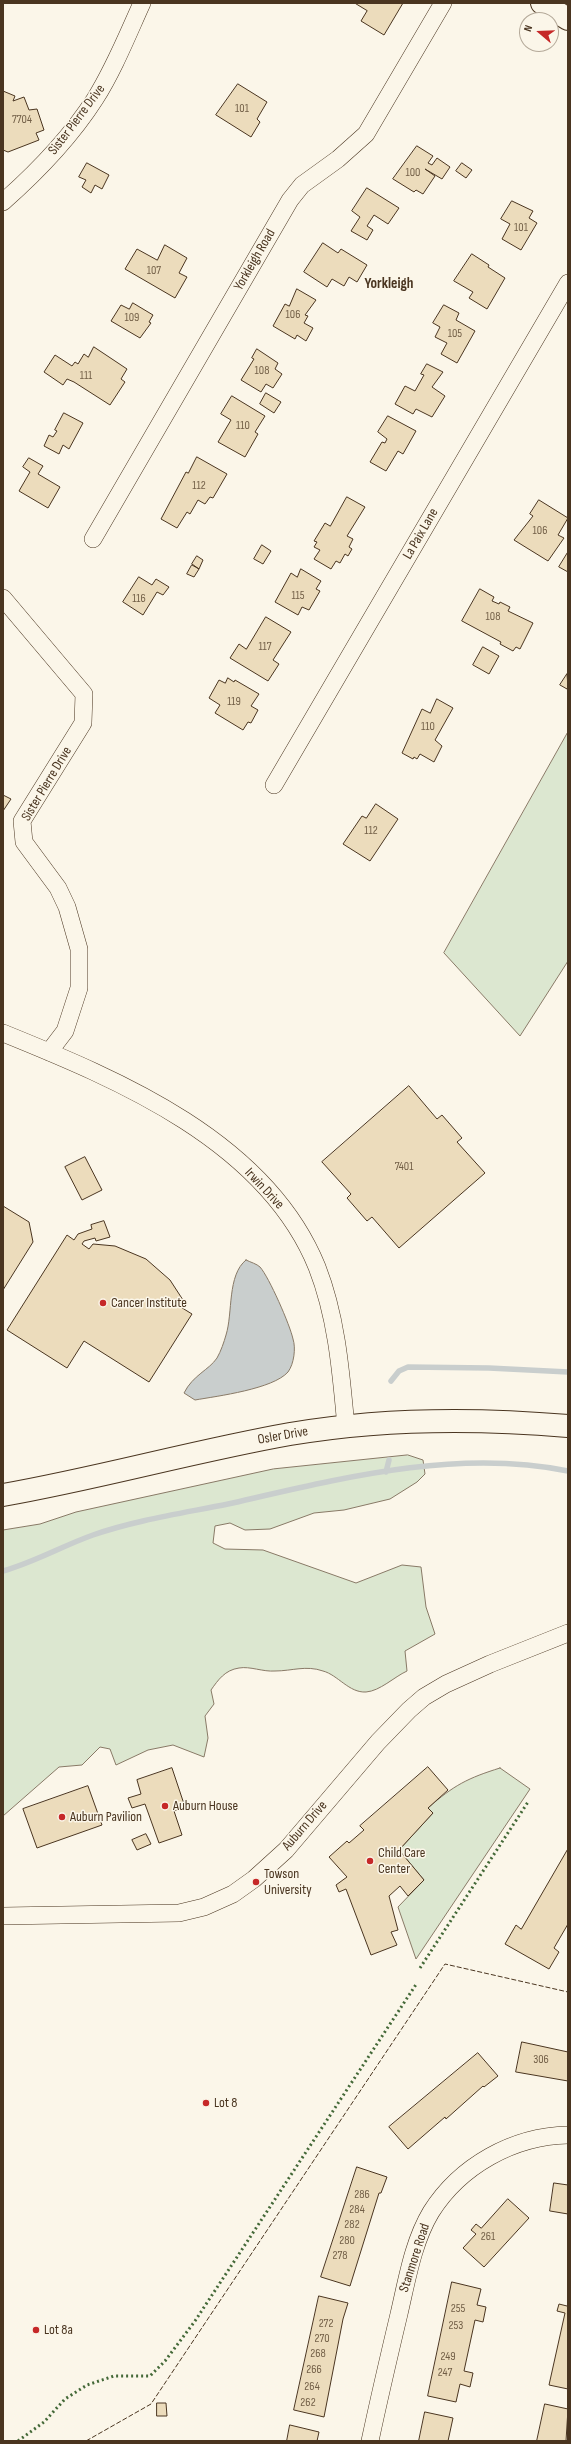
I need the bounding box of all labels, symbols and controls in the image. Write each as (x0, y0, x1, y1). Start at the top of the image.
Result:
north arrow (519, 12, 559, 52)
text: N (521, 23, 535, 33)
street label: Sister Pierre Drive (45, 81, 109, 159)
house number: 101 (235, 102, 249, 116)
house number: 7704 (12, 113, 32, 127)
house number: 100 (406, 166, 420, 180)
house number: 101 (514, 221, 528, 235)
street label: Yorkleigh Road (231, 226, 279, 294)
house number: 107 (147, 264, 161, 278)
district label: Yorkleigh (364, 275, 414, 293)
house number: 106 (286, 308, 300, 322)
house number: 109 (125, 311, 139, 325)
house number: 105 (448, 327, 462, 341)
house number: 108 (255, 364, 269, 378)
house number: 111 (80, 369, 92, 383)
house number: 110 (236, 419, 250, 433)
house number: 112 (192, 479, 206, 493)
street label: La Paix Lane (400, 505, 442, 563)
house number: 106 (533, 524, 547, 538)
house number: 115 (291, 589, 305, 603)
house number: 116 (132, 592, 146, 606)
house number: 108 (486, 610, 500, 624)
house number: 117 (258, 640, 272, 654)
house number: 119 (227, 695, 241, 709)
house number: 110 (421, 720, 435, 734)
street label: Sister Pierre Drive (18, 744, 76, 824)
house number: 112 (364, 824, 378, 838)
house number: 7401 (395, 1160, 413, 1174)
street label: Irwin Drive (241, 1165, 287, 1213)
place label: Cancer Institute (111, 1295, 187, 1311)
marker: Cancer Institute (98, 1298, 108, 1308)
street label: Osler Drive (257, 1423, 309, 1449)
place label: Auburn House (173, 1798, 238, 1814)
street label: Auburn Drive (279, 1798, 331, 1854)
marker: Auburn House (160, 1801, 170, 1811)
place label: Auburn Pavilion (70, 1809, 142, 1825)
marker: Auburn Pavilion (57, 1812, 67, 1822)
place label: Child Care Center (378, 1845, 425, 1878)
marker: Child Care Center (365, 1856, 375, 1866)
place label: Towson University (264, 1866, 312, 1898)
marker: Towson University (251, 1877, 261, 1887)
house number: 306 (533, 2053, 549, 2067)
place label: Lot 8 (214, 2095, 237, 2111)
marker: Lot 8 (201, 2098, 211, 2108)
house number: 286 (354, 2188, 370, 2202)
house number: 284 (349, 2203, 365, 2217)
house number: 282 (344, 2218, 360, 2232)
street label: Stanmore Road (396, 2221, 434, 2295)
house number: 261 (481, 2230, 495, 2244)
house number: 280 (339, 2234, 355, 2248)
house number: 278 (333, 2249, 347, 2263)
house number: 255 (451, 2302, 465, 2316)
house number: 272 (319, 2317, 333, 2331)
house number: 253 (449, 2319, 463, 2333)
place label: Lot 8a (44, 2322, 73, 2338)
marker: Lot 8a (31, 2325, 41, 2335)
house number: 270 (314, 2332, 330, 2346)
house number: 268 (310, 2347, 326, 2361)
house number: 249 (440, 2350, 456, 2364)
house number: 266 (306, 2363, 322, 2377)
house number: 247 (438, 2366, 452, 2380)
house number: 264 (304, 2380, 320, 2394)
house number: 262 (300, 2396, 316, 2410)

